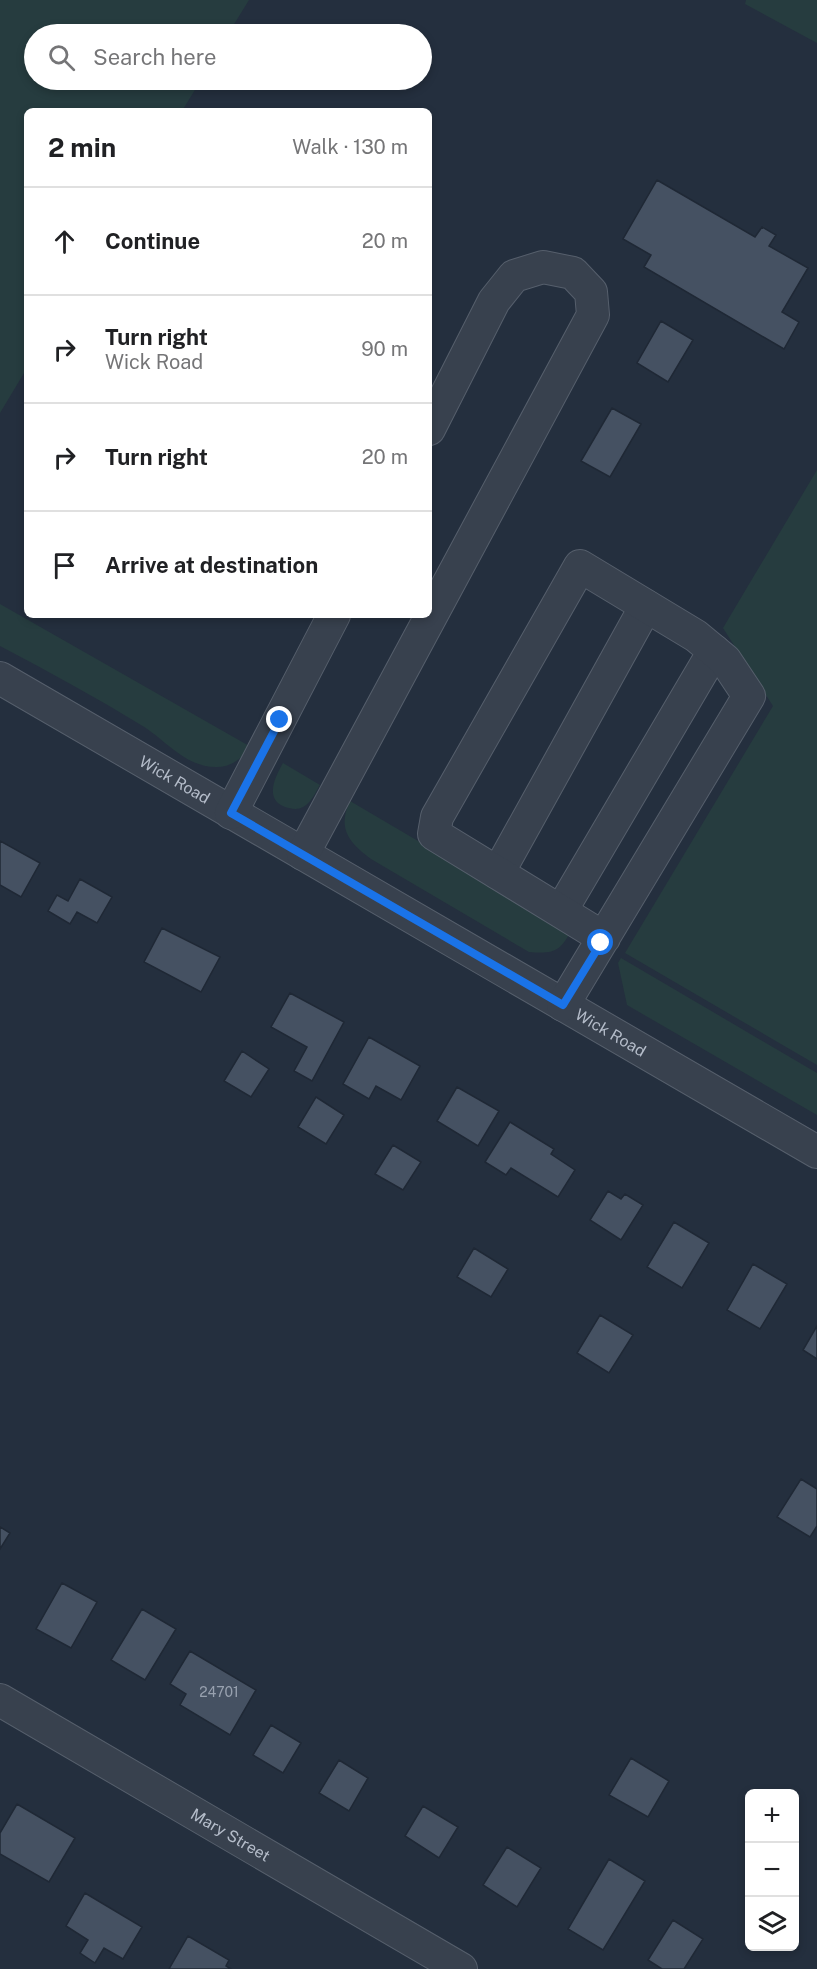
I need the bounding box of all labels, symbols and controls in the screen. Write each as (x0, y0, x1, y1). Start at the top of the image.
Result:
search box (24, 24, 432, 90)
icon: search (45, 41, 78, 74)
text: Search here (93, 44, 217, 70)
text: 2 min (48, 132, 116, 163)
text: Walk · 130 m (292, 135, 408, 159)
icon: ahead (48, 225, 81, 258)
text: Continue (105, 228, 200, 254)
text: 20 m (362, 229, 408, 253)
text: Turn right (105, 324, 208, 350)
icon: right (48, 333, 81, 366)
text: 90 m (361, 337, 408, 361)
text: Wick Road (105, 350, 203, 374)
icon: right (48, 441, 81, 474)
text: Turn right (105, 444, 208, 470)
text: 20 m (362, 445, 408, 469)
icon: arrive (48, 549, 81, 582)
text: Arrive at destination (105, 552, 318, 578)
route end (266, 706, 292, 732)
street label: Wick Road (136, 751, 213, 807)
route start (587, 929, 613, 955)
street label: Wick Road (572, 1004, 649, 1060)
house number: 24701 (199, 1684, 239, 1700)
map controls (745, 1789, 799, 1951)
button: + (745, 1789, 799, 1843)
street label: Mary Street (188, 1804, 274, 1865)
button: − (745, 1843, 799, 1897)
button: layers (745, 1897, 799, 1951)

